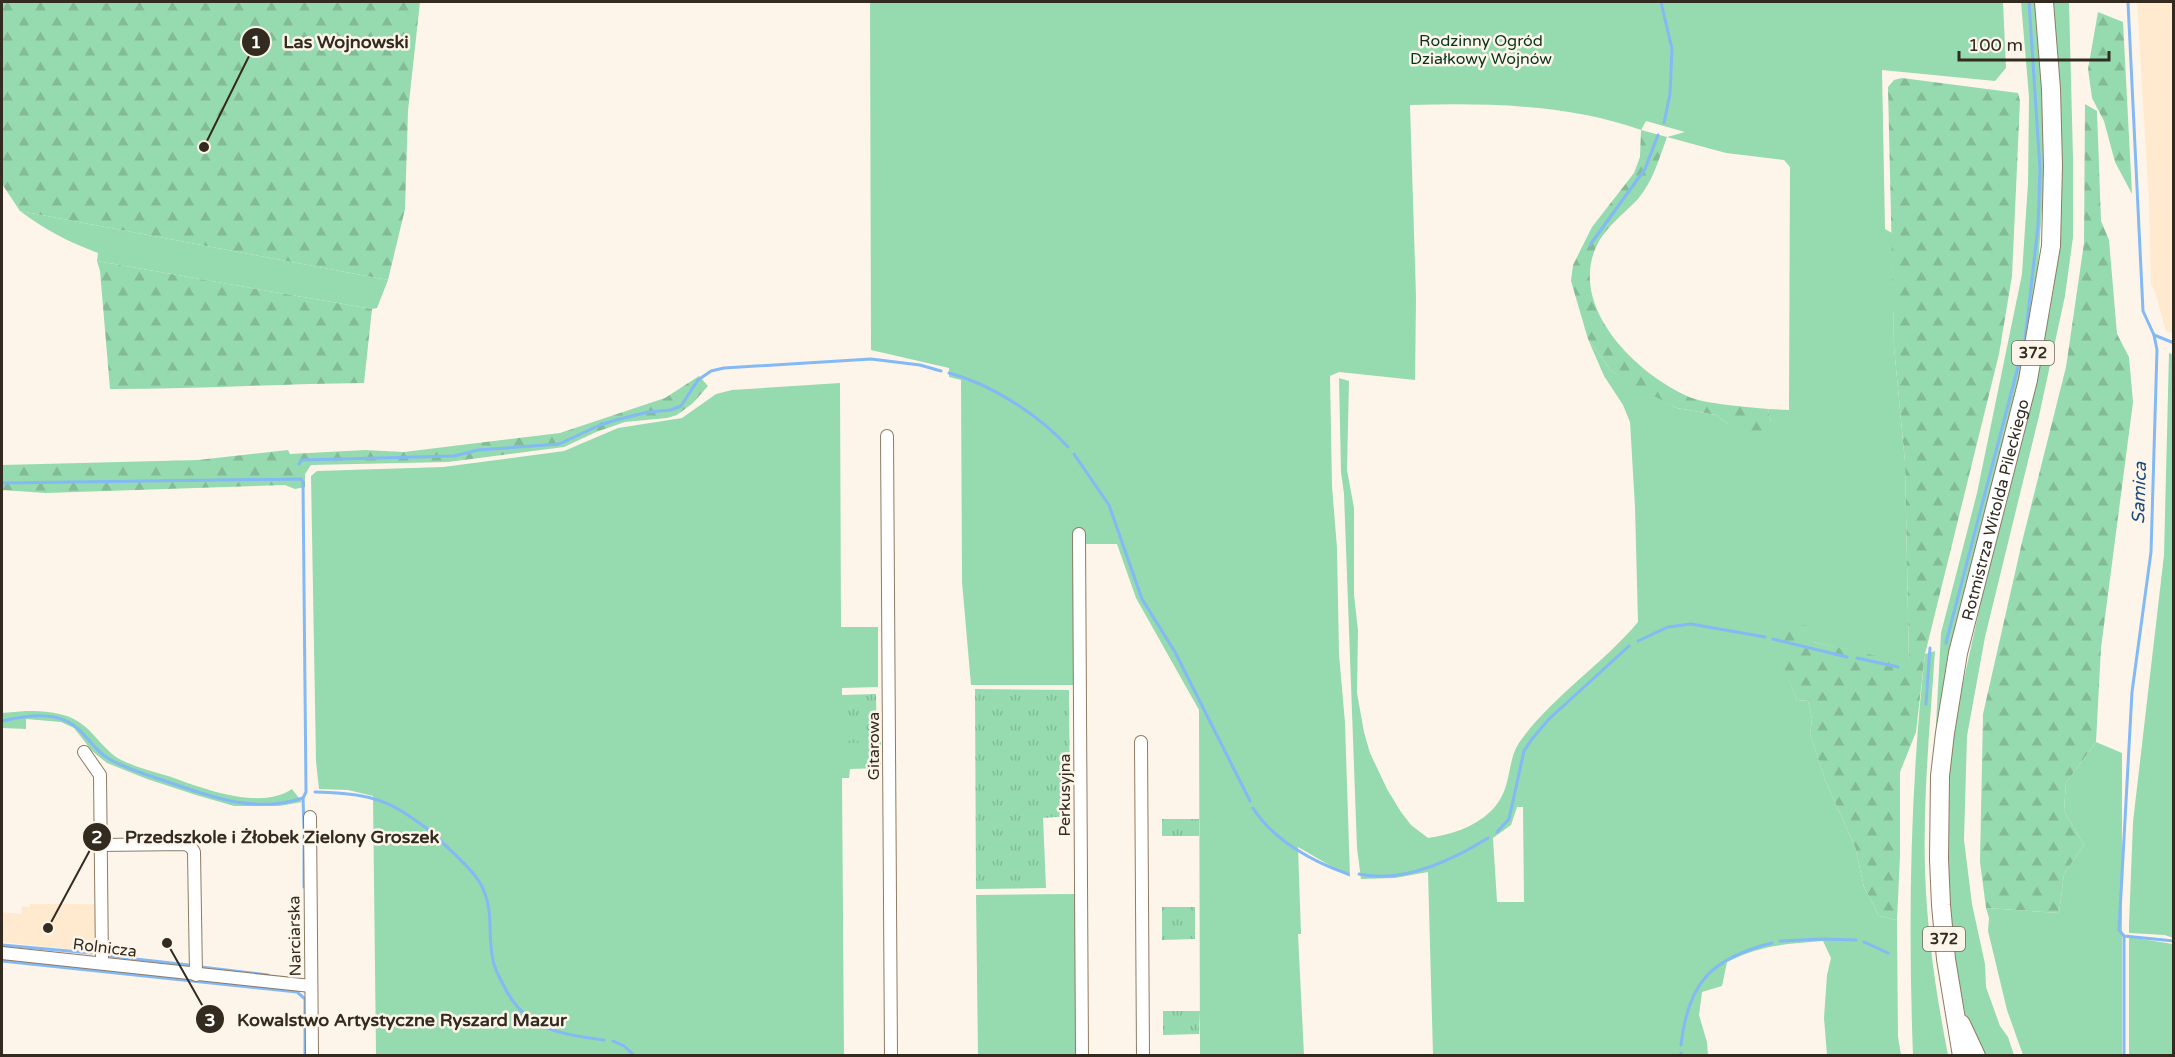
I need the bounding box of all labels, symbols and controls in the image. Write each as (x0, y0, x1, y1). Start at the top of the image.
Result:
callout: Las Wojnowski (241, 24, 420, 60)
scale bar (1959, 24, 2109, 62)
text: 1 (250, 31, 262, 53)
text: Las Wojnowski (283, 31, 409, 53)
park label: Rodzinny Ogród Działkowy Wojnów (1410, 31, 1552, 69)
text: 100 m (1968, 34, 2023, 56)
road number: 372 (2012, 341, 2054, 365)
street label: Rotmistrza Witolda Pileckiego (1958, 397, 2034, 623)
water label: Samica (2127, 461, 2151, 524)
street label: Gitarowa (864, 712, 884, 780)
street label: Perkusyjna (1055, 753, 1075, 837)
callout: Przedszkole i Żłobek Zielony Groszek (82, 819, 451, 855)
text: 2 (91, 826, 103, 848)
text: Przedszkole i Żłobek Zielony Groszek (125, 826, 440, 848)
street label: Narciarska (284, 896, 306, 976)
road number: 372 (1923, 927, 1965, 951)
street label: Rolnicza (72, 934, 138, 962)
callout: Kowalstwo Artystyczne Ryszard Mazur (195, 1001, 579, 1037)
text: 3 (204, 1009, 216, 1031)
text: Kowalstwo Artystyczne Ryszard Mazur (237, 1009, 568, 1031)

